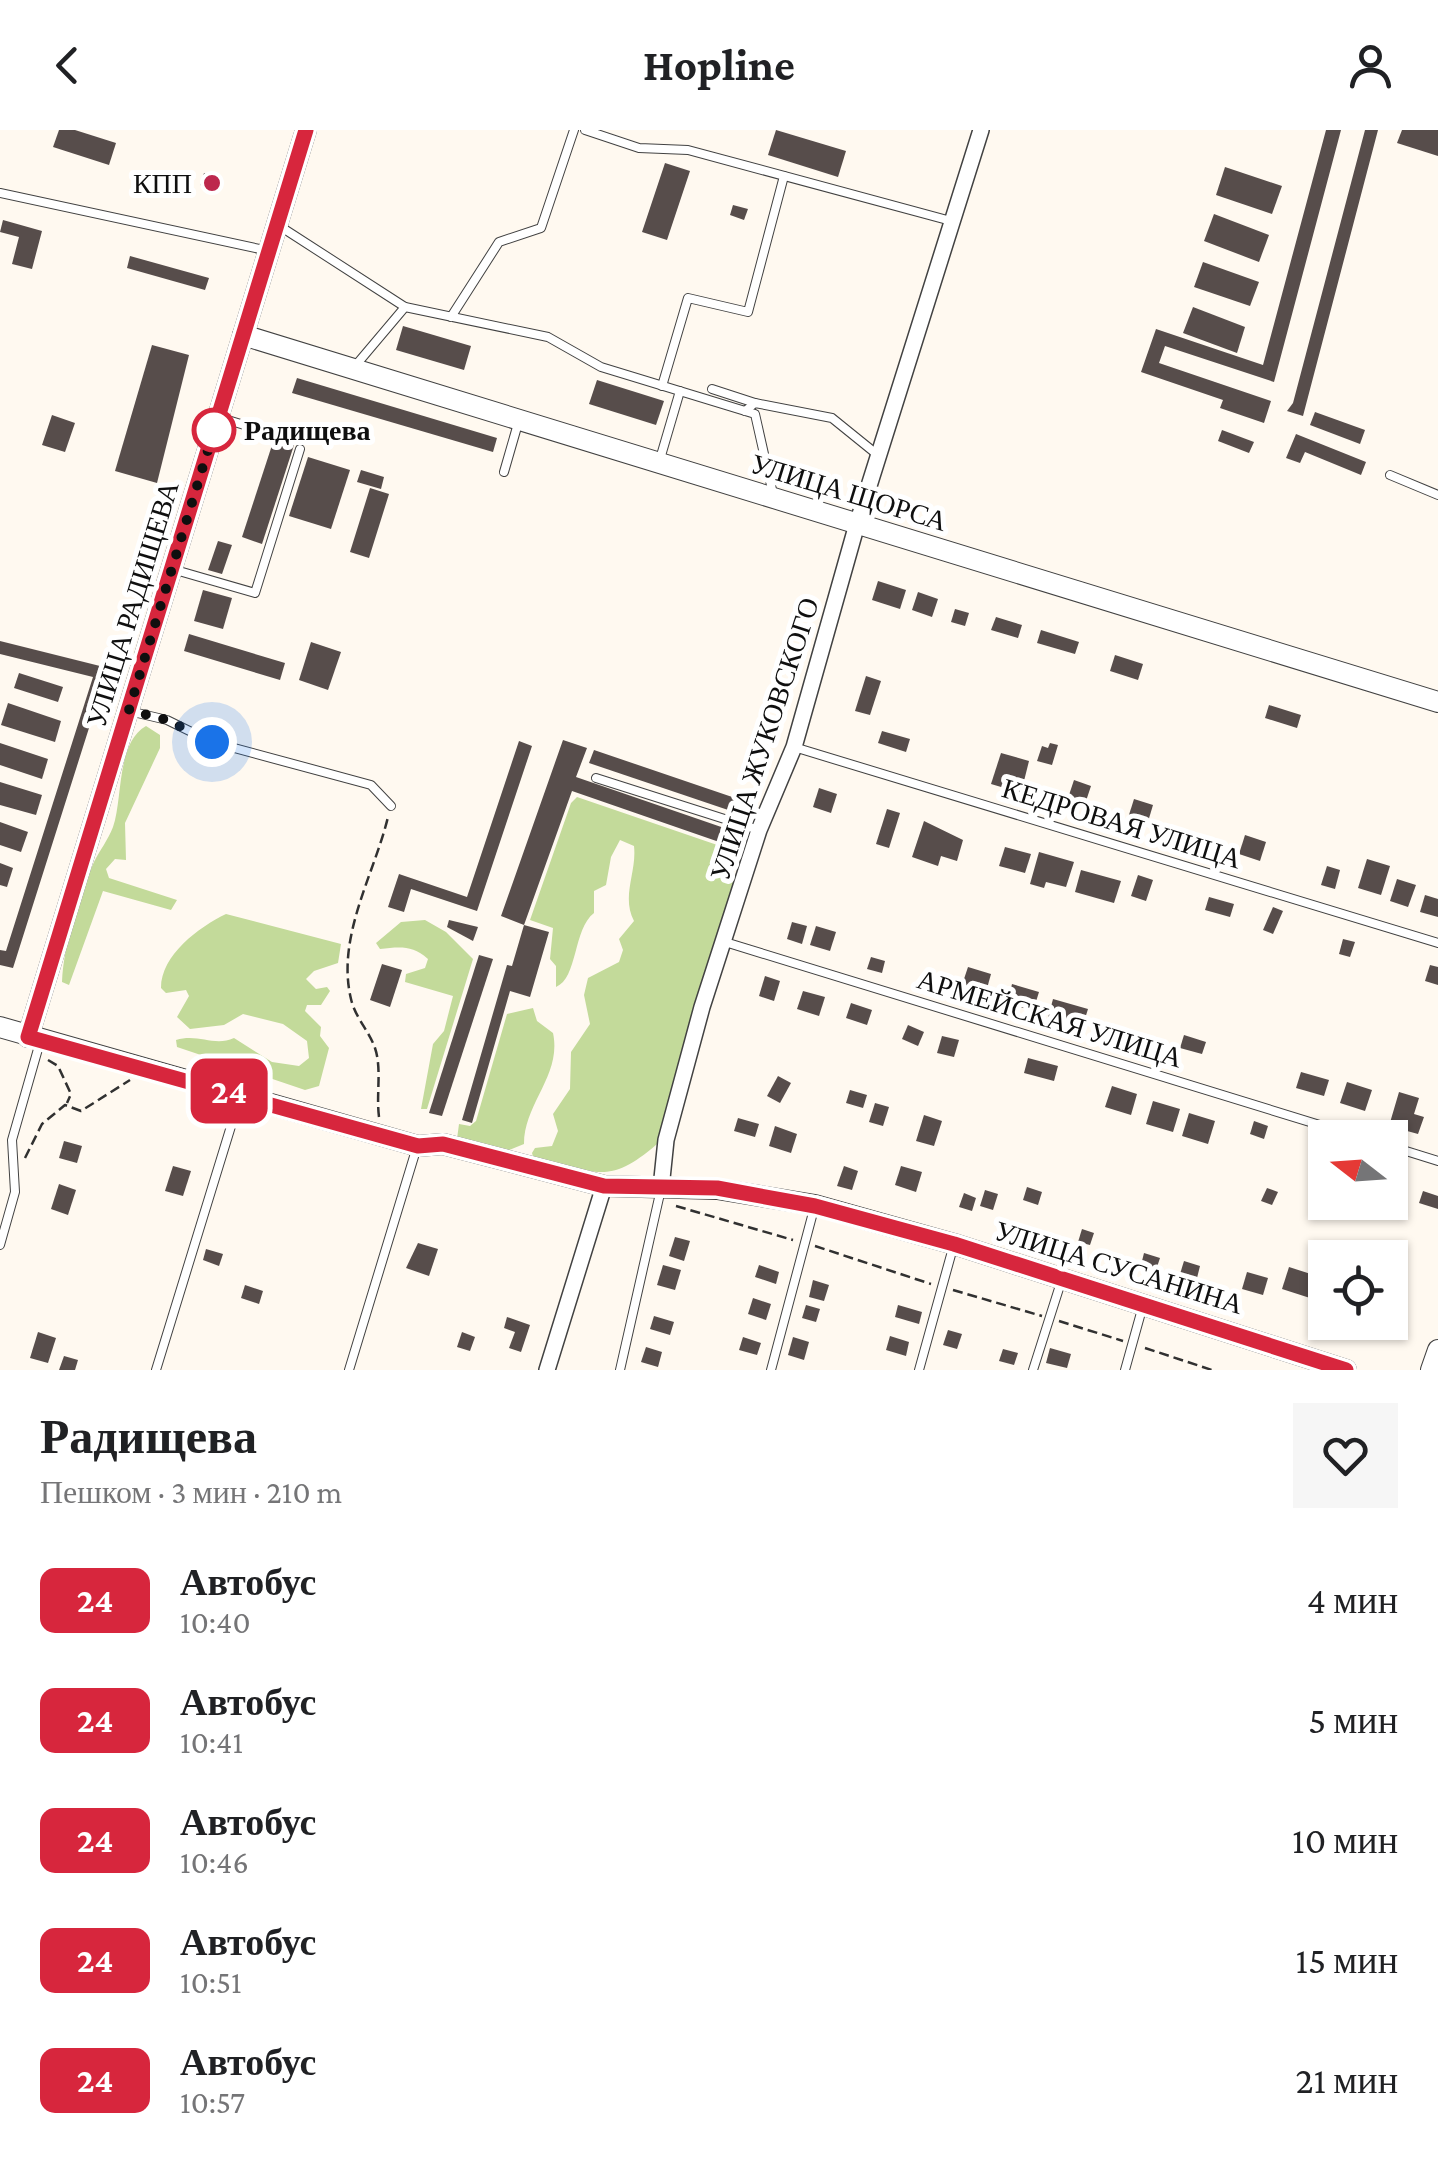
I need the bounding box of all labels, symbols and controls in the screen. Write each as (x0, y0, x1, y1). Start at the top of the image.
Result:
icon: back (40, 38, 95, 93)
icon: person (1343, 38, 1398, 93)
text: Hopline (643, 40, 795, 90)
place label: КПП (133, 168, 192, 199)
marker: КПП (201, 172, 223, 194)
marker: Радищева (193, 409, 235, 451)
place label: Радищева (244, 415, 371, 446)
street label: УЛИЦА ЩОРСА (747, 448, 951, 537)
street label: УЛИЦА РАДИЩЕВА (80, 477, 185, 731)
street label: УЛИЦА ЖУКОВСКОГО (704, 594, 825, 884)
your location (187, 717, 237, 767)
street label: КЕДРОВАЯ УЛИЦА (999, 772, 1246, 875)
street label: АРМЕЙСКАЯ УЛИЦА (913, 963, 1187, 1074)
line badge: 24 (184, 1058, 274, 1124)
text: 24 (211, 1072, 247, 1111)
north arrow (1308, 1120, 1408, 1220)
map controls (1308, 1120, 1408, 1340)
street label: УЛИЦА СУСАНИНА (991, 1215, 1248, 1320)
button: locate (1308, 1240, 1408, 1340)
button: heart (1293, 1403, 1398, 1508)
text: Радищева (40, 1410, 257, 1463)
text: Пешком · 3 мин · 210 m (40, 1474, 342, 1510)
text: Автобус (180, 1561, 316, 1603)
text: 4 мин (1307, 1579, 1398, 1621)
text: 24 (77, 1581, 113, 1620)
text: 10:40 (180, 1604, 250, 1640)
text: Автобус (180, 1681, 316, 1723)
text: 5 мин (1308, 1699, 1398, 1741)
text: 24 (77, 1701, 113, 1740)
text: 10:41 (180, 1724, 243, 1760)
text: Автобус (180, 1801, 316, 1843)
text: 10 мин (1292, 1819, 1398, 1861)
text: 24 (77, 1821, 113, 1860)
text: 10:46 (180, 1844, 249, 1880)
text: Автобус (180, 1921, 316, 1963)
text: 15 мин (1296, 1939, 1398, 1981)
text: 24 (77, 1941, 113, 1980)
text: 10:51 (180, 1964, 242, 2000)
text: Автобус (180, 2041, 316, 2083)
text: 21 мин (1295, 2059, 1398, 2101)
text: 24 (77, 2061, 113, 2100)
text: 10:57 (180, 2084, 245, 2120)

